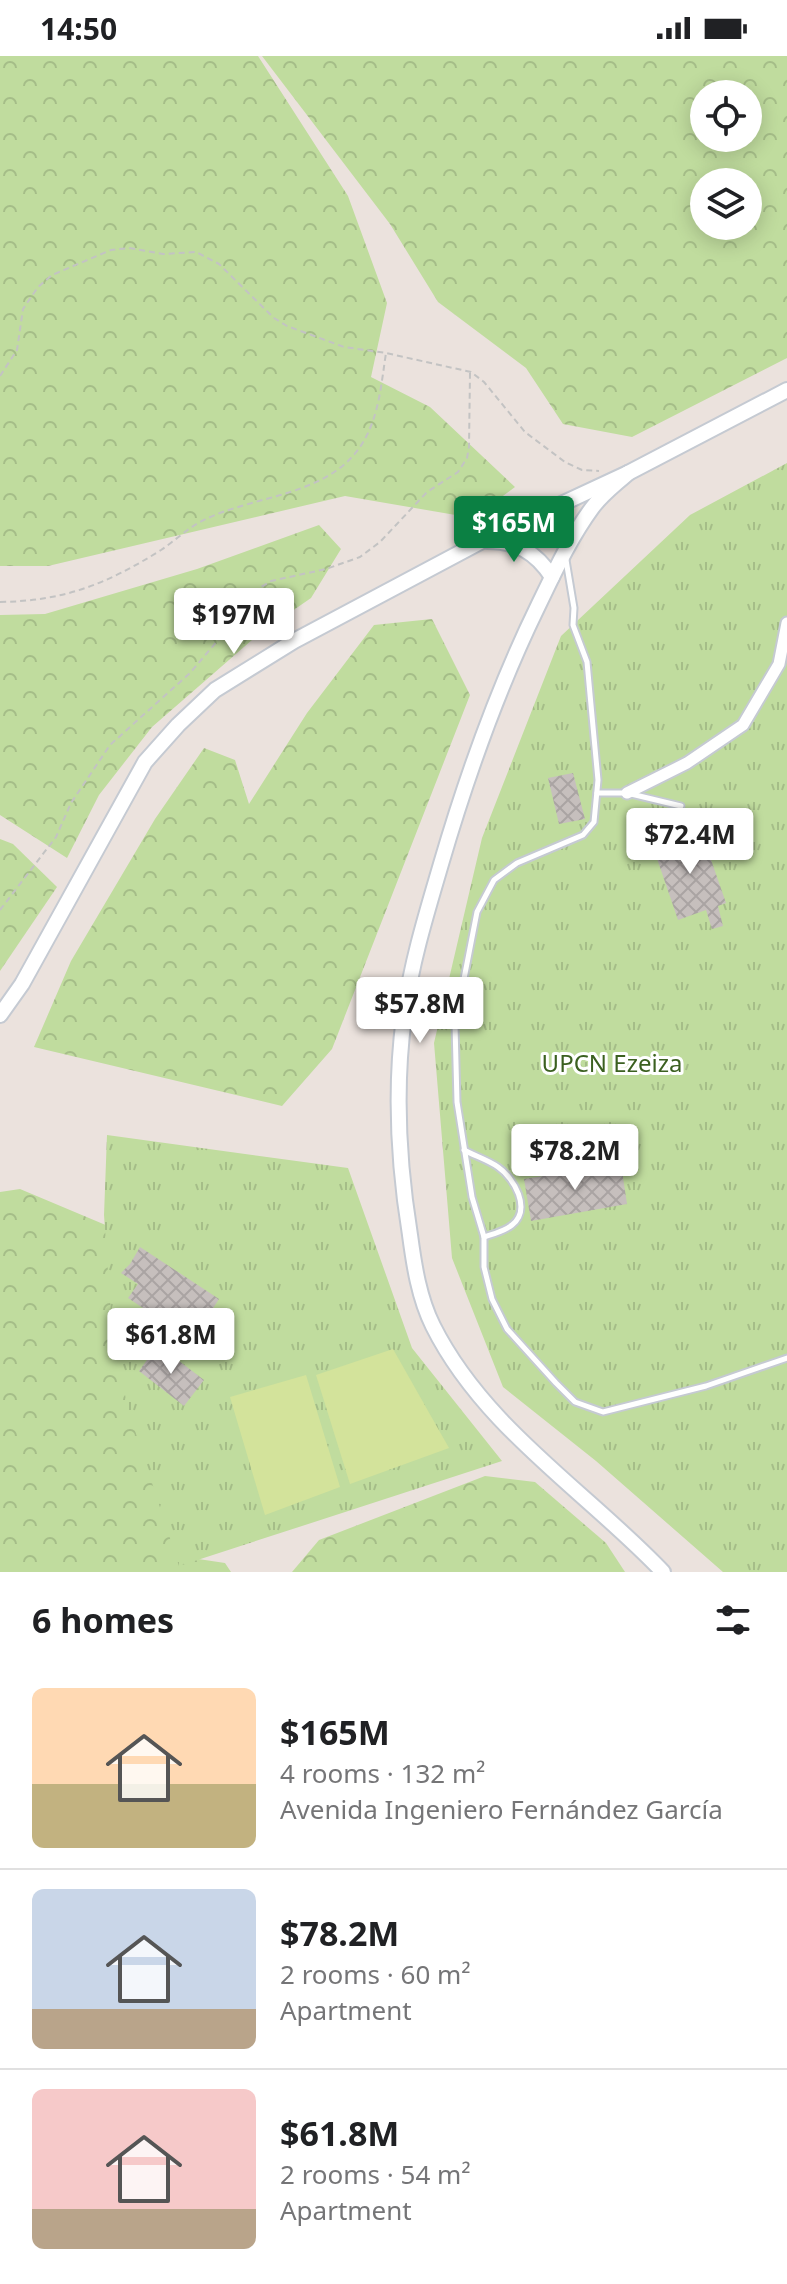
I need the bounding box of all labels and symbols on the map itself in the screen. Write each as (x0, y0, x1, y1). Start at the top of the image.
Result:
pin: $165M (458, 496, 570, 564)
pin: $197M (178, 588, 290, 656)
pin: $72.4M (625, 808, 755, 876)
pin: $57.8M (355, 977, 485, 1045)
park label: UPCN Ezeiza (542, 1046, 682, 1079)
pin: $78.2M (510, 1124, 640, 1192)
pin: $61.8M (106, 1308, 236, 1376)

